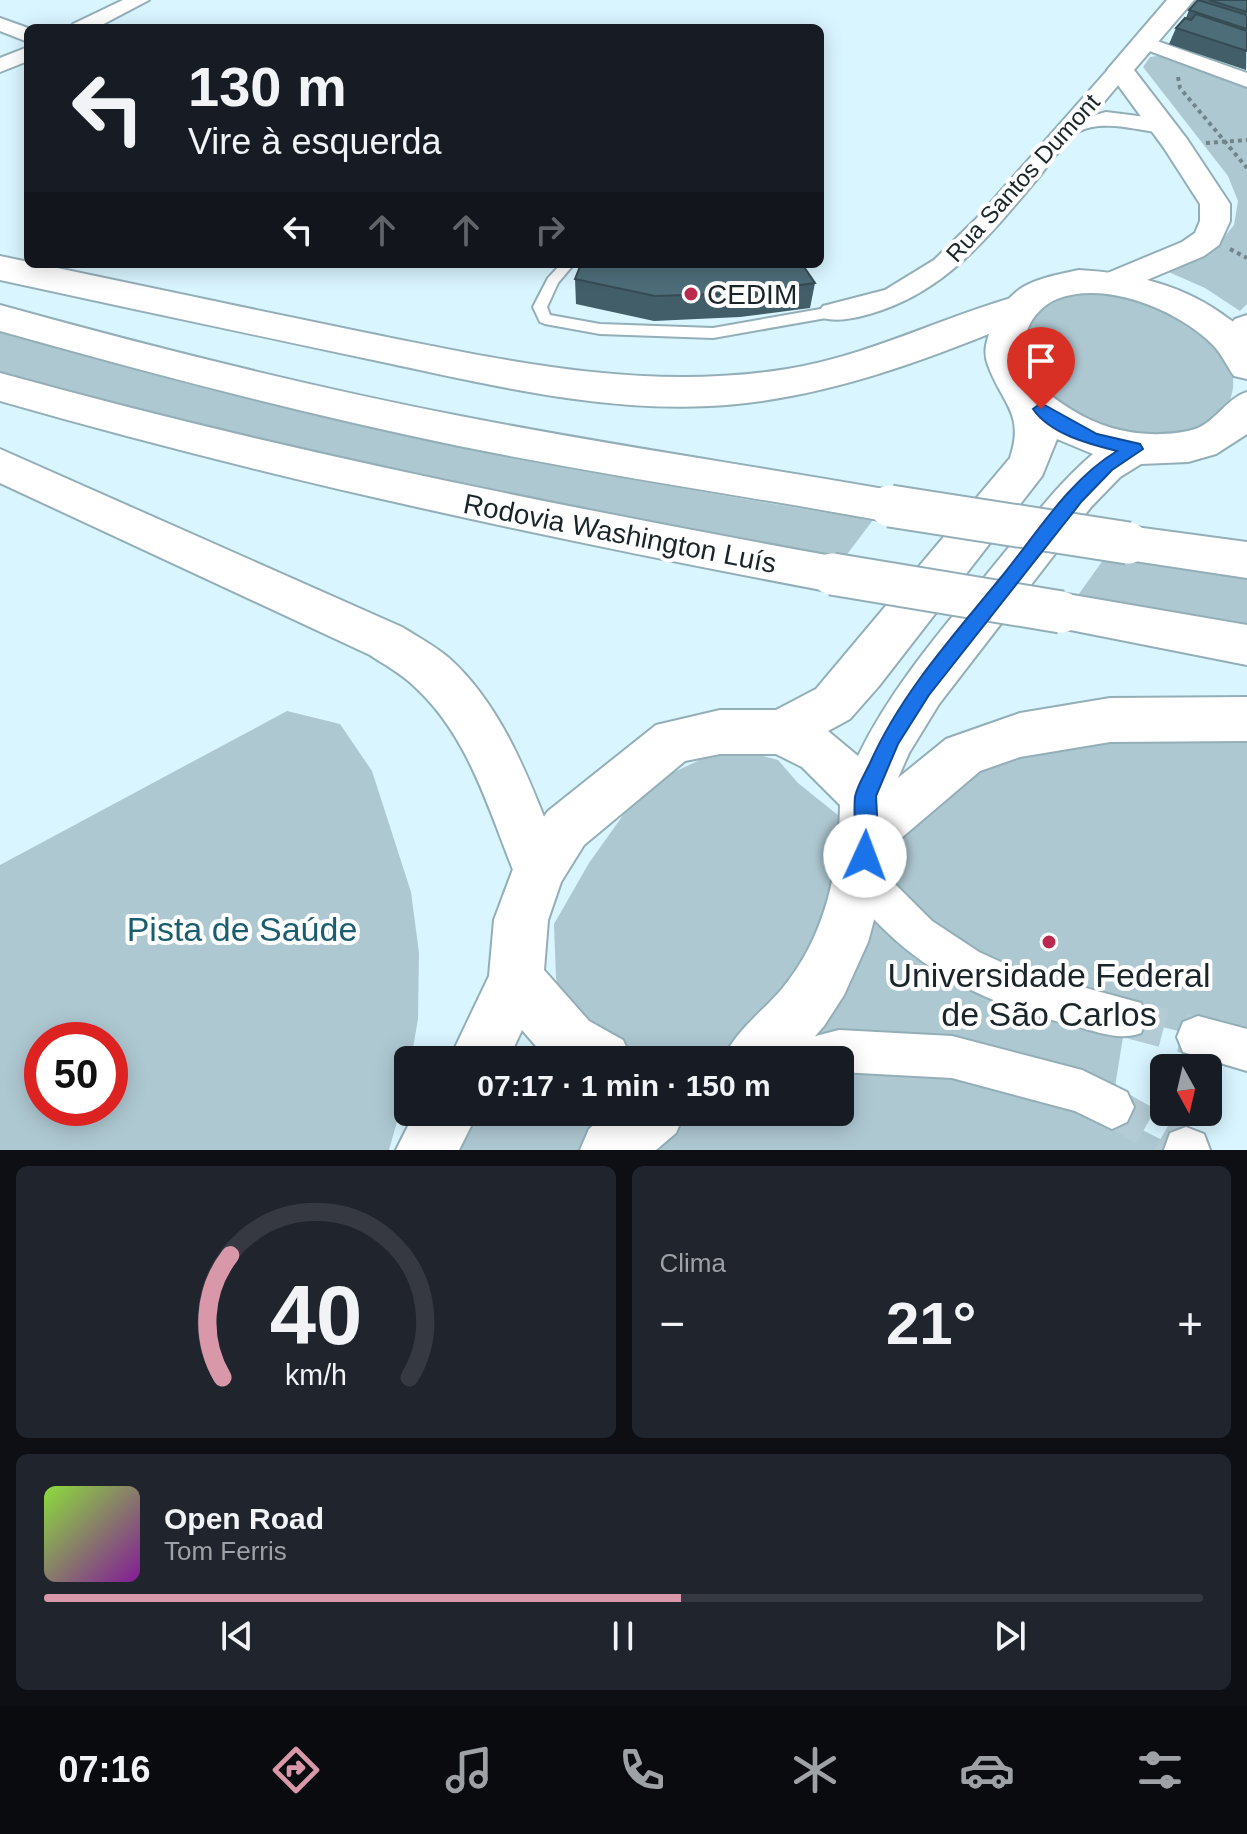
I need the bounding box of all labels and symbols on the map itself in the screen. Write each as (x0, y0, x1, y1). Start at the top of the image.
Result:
street label: Rua Santos Dumont (940, 88, 1105, 267)
place label: CEDIM (707, 279, 797, 310)
marker: CEDIM (682, 285, 700, 303)
pin (1007, 327, 1075, 409)
street label: Rodovia Washington Luís (461, 488, 779, 579)
position arrow (823, 814, 907, 898)
park label: Pista de Saúde (127, 910, 357, 948)
marker: Universidade Federal de São Carlos (1040, 933, 1058, 951)
place label: Universidade Federal de São Carlos (887, 956, 1211, 1033)
speed limit sign: 50 (24, 1022, 128, 1126)
north arrow (1150, 1054, 1222, 1126)

